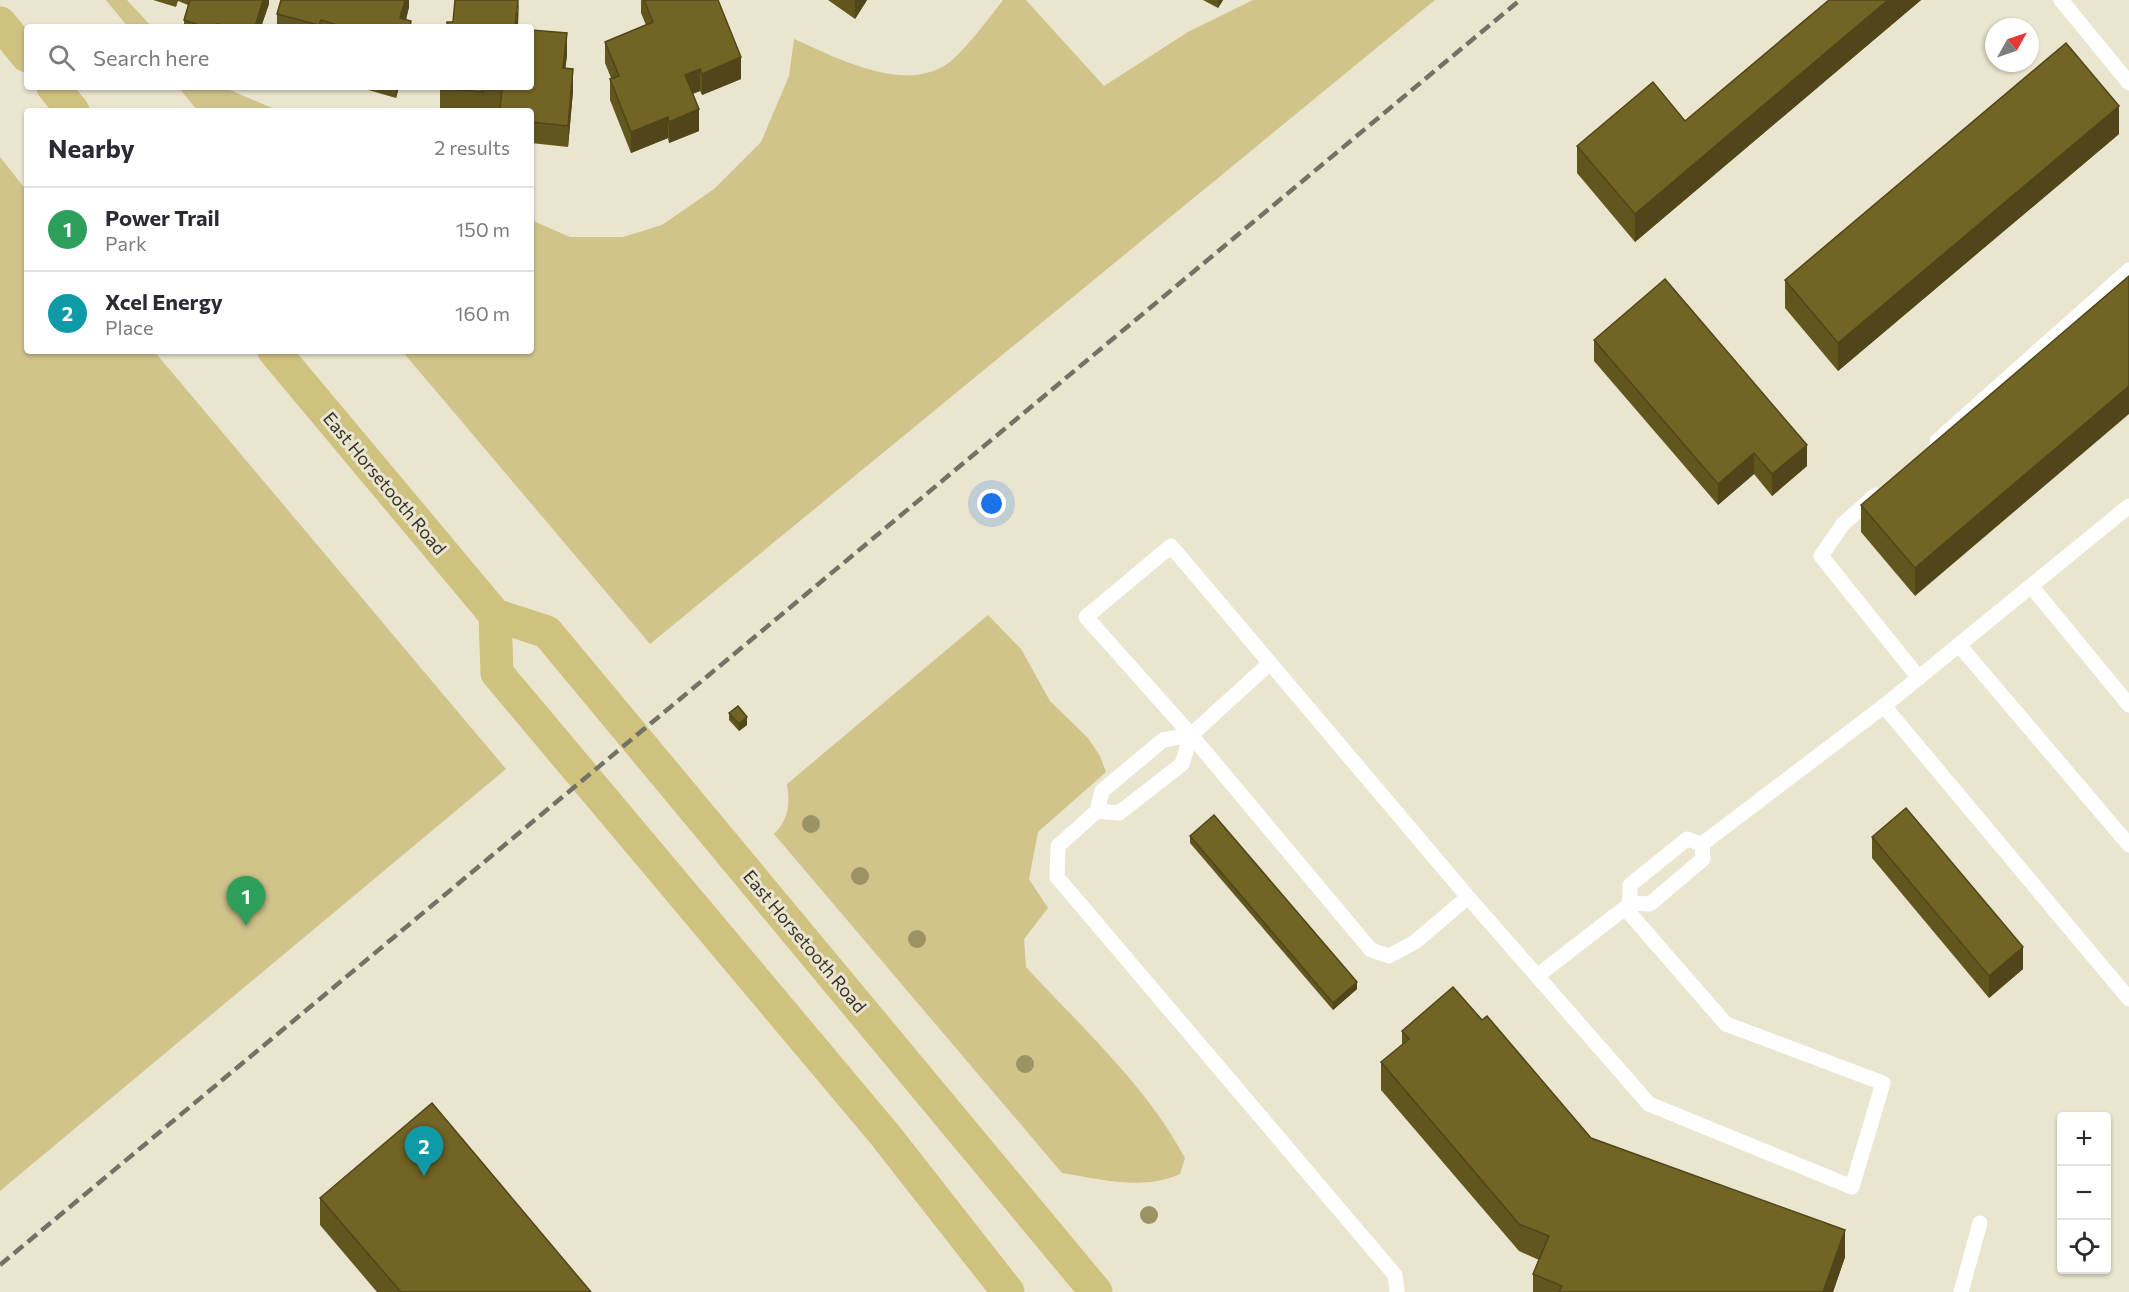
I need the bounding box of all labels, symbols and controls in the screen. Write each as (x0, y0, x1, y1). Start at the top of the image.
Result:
north arrow (1985, 18, 2039, 72)
search box (24, 24, 534, 90)
icon: search (45, 41, 78, 74)
text: Search here (93, 44, 209, 71)
text: Nearby (48, 132, 135, 163)
text: 2 results (434, 135, 510, 159)
text: Power Trail (105, 204, 220, 231)
text: 1 (63, 217, 72, 241)
text: 150 m (456, 217, 510, 241)
text: Park (105, 231, 147, 255)
text: Xcel Energy (105, 288, 223, 315)
text: 2 (62, 301, 73, 325)
text: 160 m (455, 301, 510, 325)
text: Place (105, 315, 154, 339)
street label: East Horsetooth Road (319, 407, 451, 559)
your location (977, 489, 1006, 518)
street label: East Horsetooth Road (739, 865, 871, 1017)
pin: 1 (226, 876, 266, 926)
map controls (2057, 1112, 2111, 1274)
button: + (2057, 1112, 2111, 1166)
pin: 2 (404, 1126, 444, 1176)
button: − (2057, 1166, 2111, 1220)
button: locate (2057, 1220, 2111, 1274)

